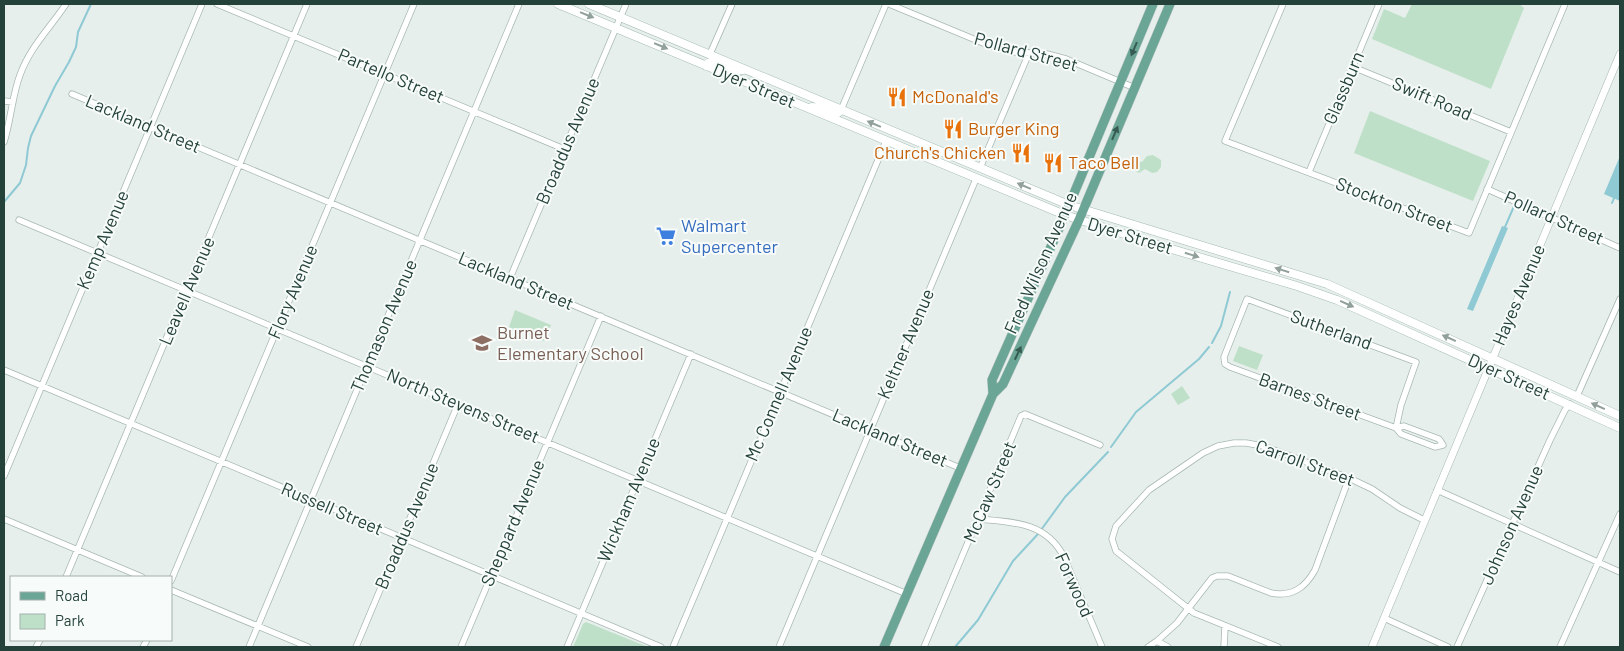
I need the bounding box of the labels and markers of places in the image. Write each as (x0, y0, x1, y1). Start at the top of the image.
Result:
place label: McDonald's (912, 85, 999, 107)
restaurant icon: McDonald's (886, 86, 908, 108)
place label: Burger King (968, 117, 1059, 139)
restaurant icon: Burger King (942, 118, 964, 140)
place label: Church's Chicken (874, 141, 1006, 163)
restaurant icon: Church's Chicken (1010, 142, 1032, 164)
place label: Taco Bell (1068, 151, 1139, 173)
restaurant icon: Taco Bell (1042, 152, 1064, 174)
place label: Walmart Supercenter (681, 214, 779, 257)
supermarket icon: Walmart Supercenter (655, 225, 677, 247)
place label: Burnet Elementary School (497, 321, 644, 364)
school or university icon: Burnet Elementary School (471, 332, 493, 354)

